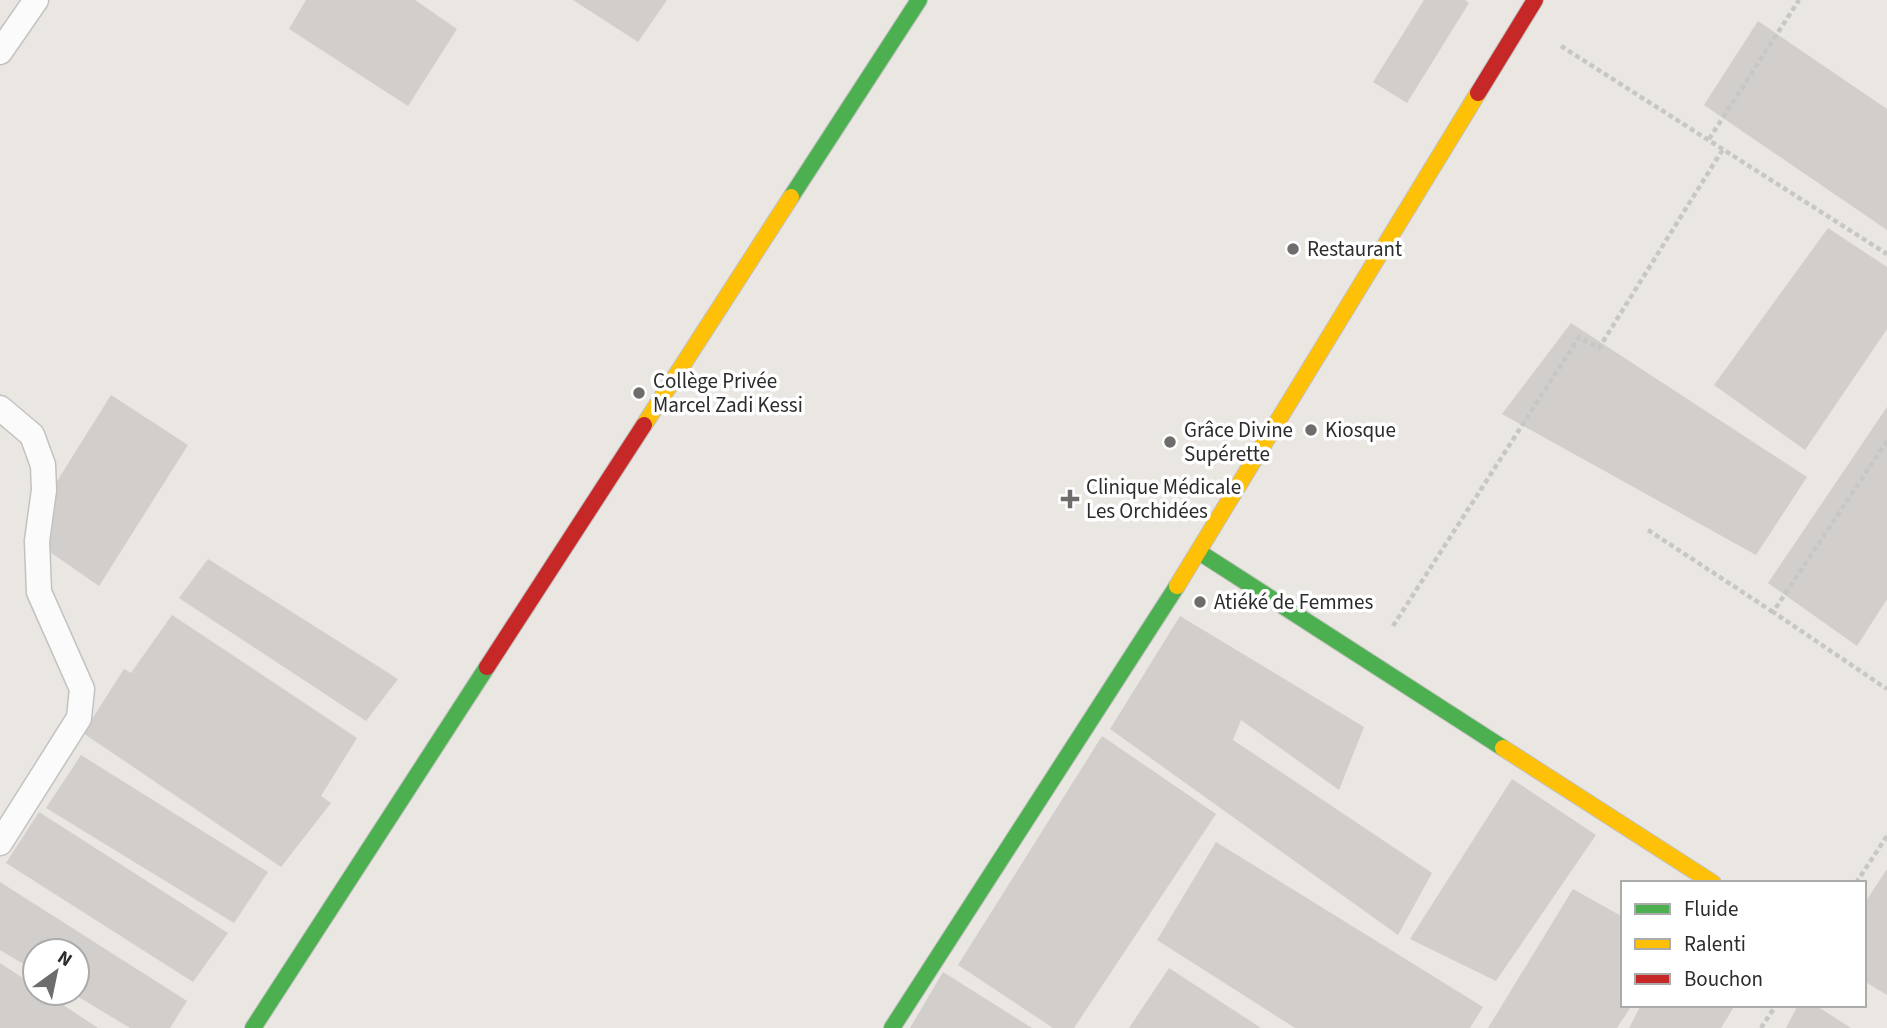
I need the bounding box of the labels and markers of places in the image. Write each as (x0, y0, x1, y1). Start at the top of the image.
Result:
place label: Restaurant (1307, 234, 1402, 264)
marker: Restaurant (1285, 241, 1301, 257)
place label: Collège Privée Marcel Zadi Kessi (653, 366, 803, 420)
marker: Collège Privée Marcel Zadi Kessi (631, 385, 647, 401)
place label: Grâce Divine Supérette (1184, 415, 1293, 469)
place label: Kiosque (1325, 415, 1396, 445)
marker: Kiosque (1303, 422, 1319, 438)
marker: Grâce Divine Supérette (1162, 434, 1178, 450)
place label: Clinique Médicale Les Orchidées (1086, 472, 1241, 526)
marker: Clinique Médicale Les Orchidées (1060, 489, 1080, 509)
place label: Atiéké de Femmes (1214, 587, 1373, 617)
marker: Atiéké de Femmes (1192, 594, 1208, 610)

